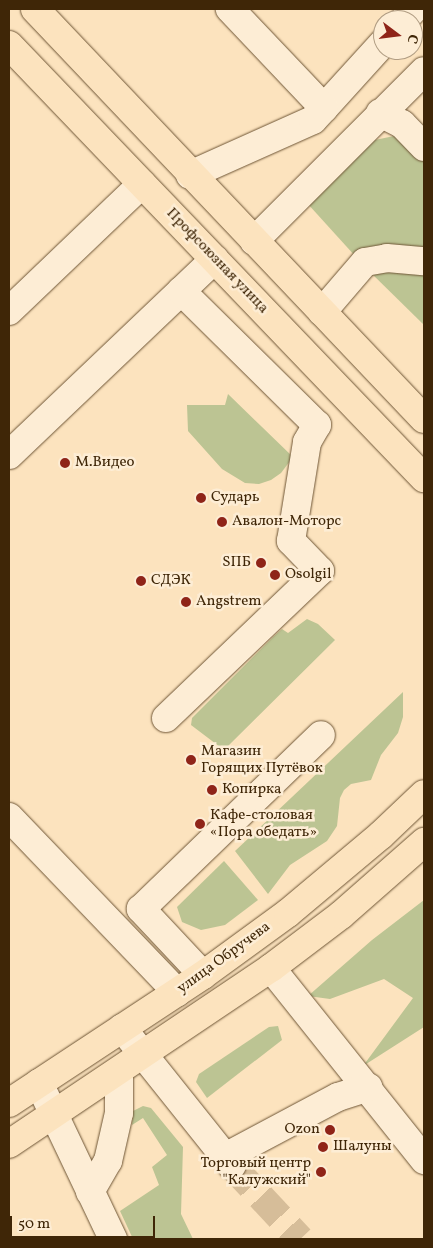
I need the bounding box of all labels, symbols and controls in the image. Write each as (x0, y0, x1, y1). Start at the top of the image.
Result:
north arrow (373, 10, 423, 60)
text: С (402, 32, 422, 46)
street label: Профсоюзная улица (162, 204, 272, 318)
place label: М.Видео (75, 454, 135, 472)
marker: М.Видео (59, 457, 71, 469)
place label: Сударь (211, 489, 260, 507)
marker: Сударь (195, 492, 207, 504)
place label: Авалон-Моторс (232, 513, 341, 531)
marker: Авалон-Моторс (216, 516, 228, 528)
place label: SПБ (222, 554, 251, 572)
marker: SПБ (255, 557, 267, 569)
place label: Osolgil (285, 566, 331, 584)
marker: Osolgil (269, 569, 281, 581)
place label: СДЭК (151, 572, 191, 590)
marker: СДЭК (135, 575, 147, 587)
place label: Angstrem (196, 593, 262, 611)
marker: Angstrem (180, 596, 192, 608)
place label: Магазин Горящих Путёвок (201, 742, 323, 777)
marker: Магазин Горящих Путёвок (185, 754, 197, 766)
place label: Копирка (222, 781, 281, 799)
marker: Копирка (206, 784, 218, 796)
place label: Кафе-столовая «Пора обедать» (210, 806, 317, 841)
marker: Кафе-столовая «Пора обедать» (194, 818, 206, 830)
street label: улица Обручева (174, 918, 274, 998)
place label: Ozon (285, 1121, 320, 1139)
marker: Ozon (324, 1124, 336, 1136)
place label: Шалуны (333, 1138, 391, 1156)
marker: Шалуны (317, 1141, 329, 1153)
place label: Торговый центр "Калужский" (200, 1154, 311, 1189)
marker: Торговый центр "Калужский" (315, 1166, 327, 1178)
scale bar (12, 1206, 158, 1238)
text: 50 m (18, 1214, 50, 1235)

